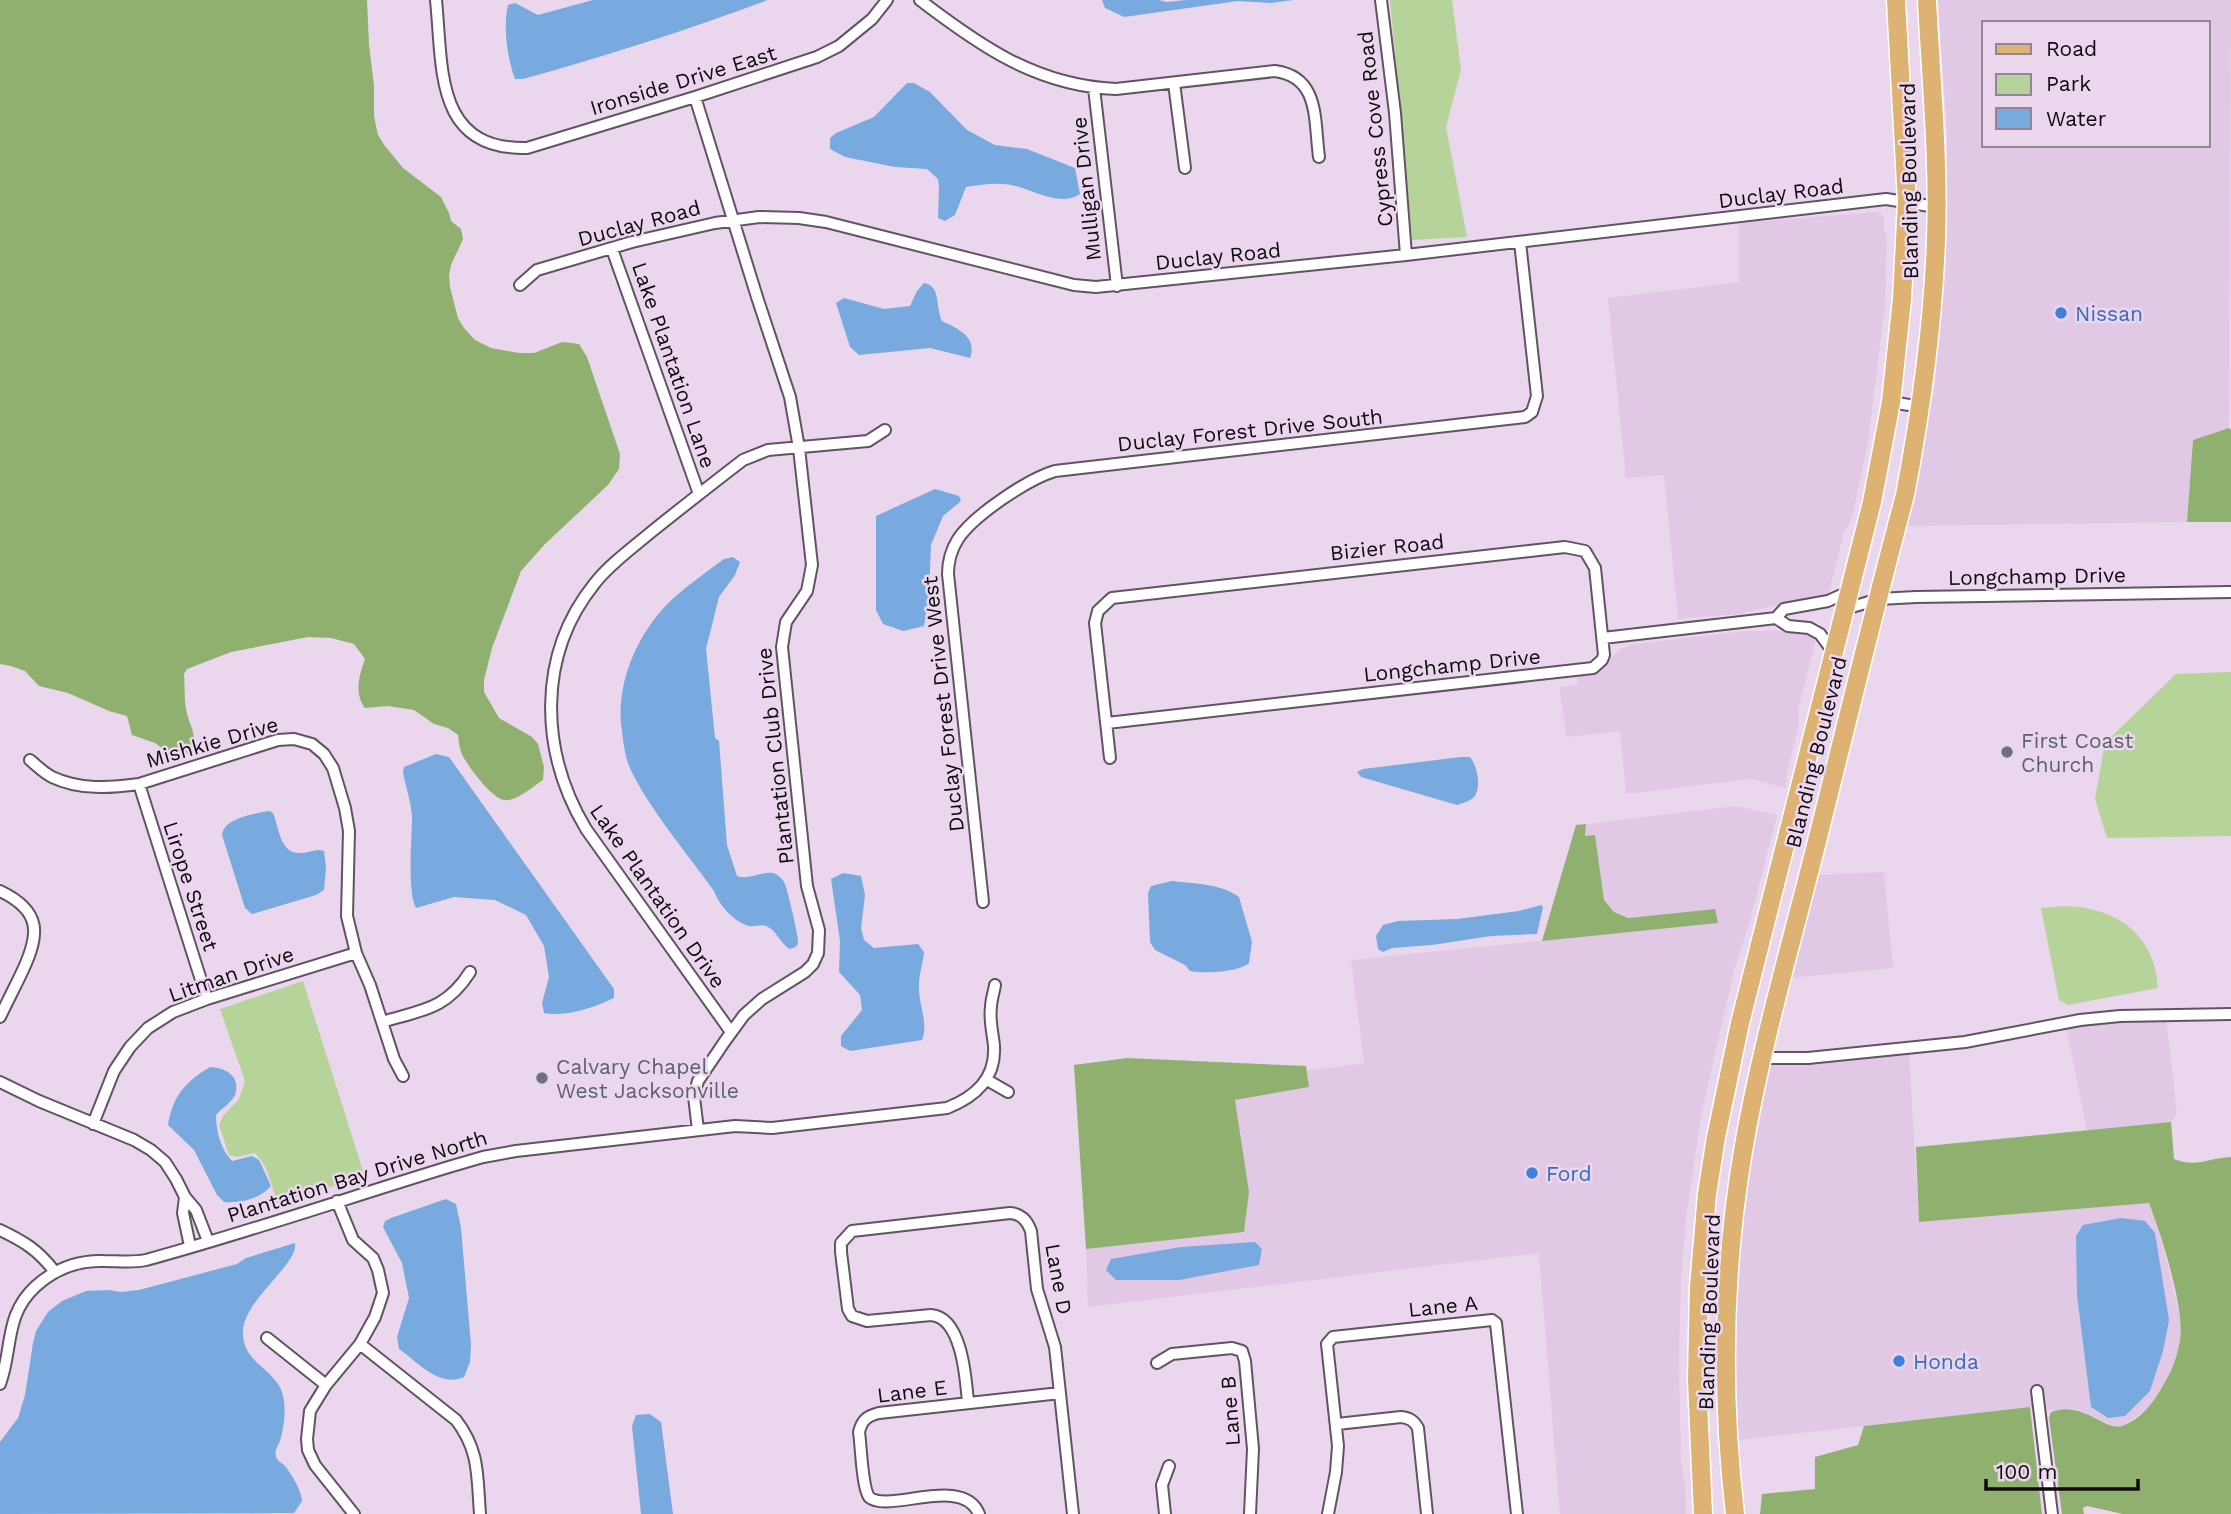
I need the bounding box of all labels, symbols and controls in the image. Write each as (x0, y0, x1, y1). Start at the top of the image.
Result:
legend (1982, 21, 2210, 147)
street label: Cypress Cove Road (1352, 30, 1398, 228)
text: Road (2046, 36, 2097, 61)
street label: Ironside Drive East (587, 40, 779, 120)
text: Park (2046, 71, 2091, 96)
street label: Blanding Boulevard (1895, 83, 1923, 279)
text: Water (2046, 106, 2107, 131)
street label: Mulligan Drive (1066, 116, 1106, 262)
street label: Duclay Road (1717, 173, 1845, 213)
street label: Duclay Road (575, 195, 703, 251)
street label: Duclay Road (1154, 237, 1282, 275)
street label: Lake Plantation Lane (627, 259, 721, 471)
place label: Nissan (2075, 301, 2143, 326)
marker: Nissan (2053, 305, 2069, 321)
street label: Duclay Forest Drive South (1116, 404, 1384, 456)
street label: Bizier Road (1329, 529, 1445, 565)
street label: Longchamp Drive (1948, 562, 2126, 590)
street label: Duclay Forest Drive West (917, 575, 969, 833)
street label: Longchamp Drive (1362, 643, 1542, 687)
street label: Plantation Club Drive (751, 646, 799, 866)
street label: Blanding Boulevard (1780, 654, 1852, 850)
street label: Mishkie Drive (143, 711, 281, 773)
place label: First Coast Church (2021, 728, 2134, 777)
marker: First Coast Church (1999, 744, 2015, 760)
street label: Lake Plantation Drive (585, 799, 731, 993)
street label: Lirope Street (158, 818, 224, 954)
street label: Litman Drive (165, 941, 297, 1007)
place label: Calvary Chapel West Jacksonville (556, 1054, 739, 1103)
marker: Calvary Chapel West Jacksonville (534, 1070, 550, 1086)
street label: Plantation Bay Drive North (224, 1124, 490, 1228)
place label: Ford (1546, 1161, 1592, 1186)
marker: Ford (1524, 1165, 1540, 1181)
street label: Blanding Boulevard (1693, 1213, 1725, 1411)
street label: Lane D (1040, 1241, 1078, 1317)
street label: Lane A (1407, 1290, 1479, 1322)
place label: Honda (1913, 1349, 1979, 1374)
marker: Honda (1891, 1353, 1907, 1369)
street label: Lane E (876, 1374, 948, 1408)
street label: Lane B (1215, 1375, 1245, 1447)
scale bar (1986, 1448, 2138, 1492)
text: 100 m (1996, 1459, 2058, 1484)

